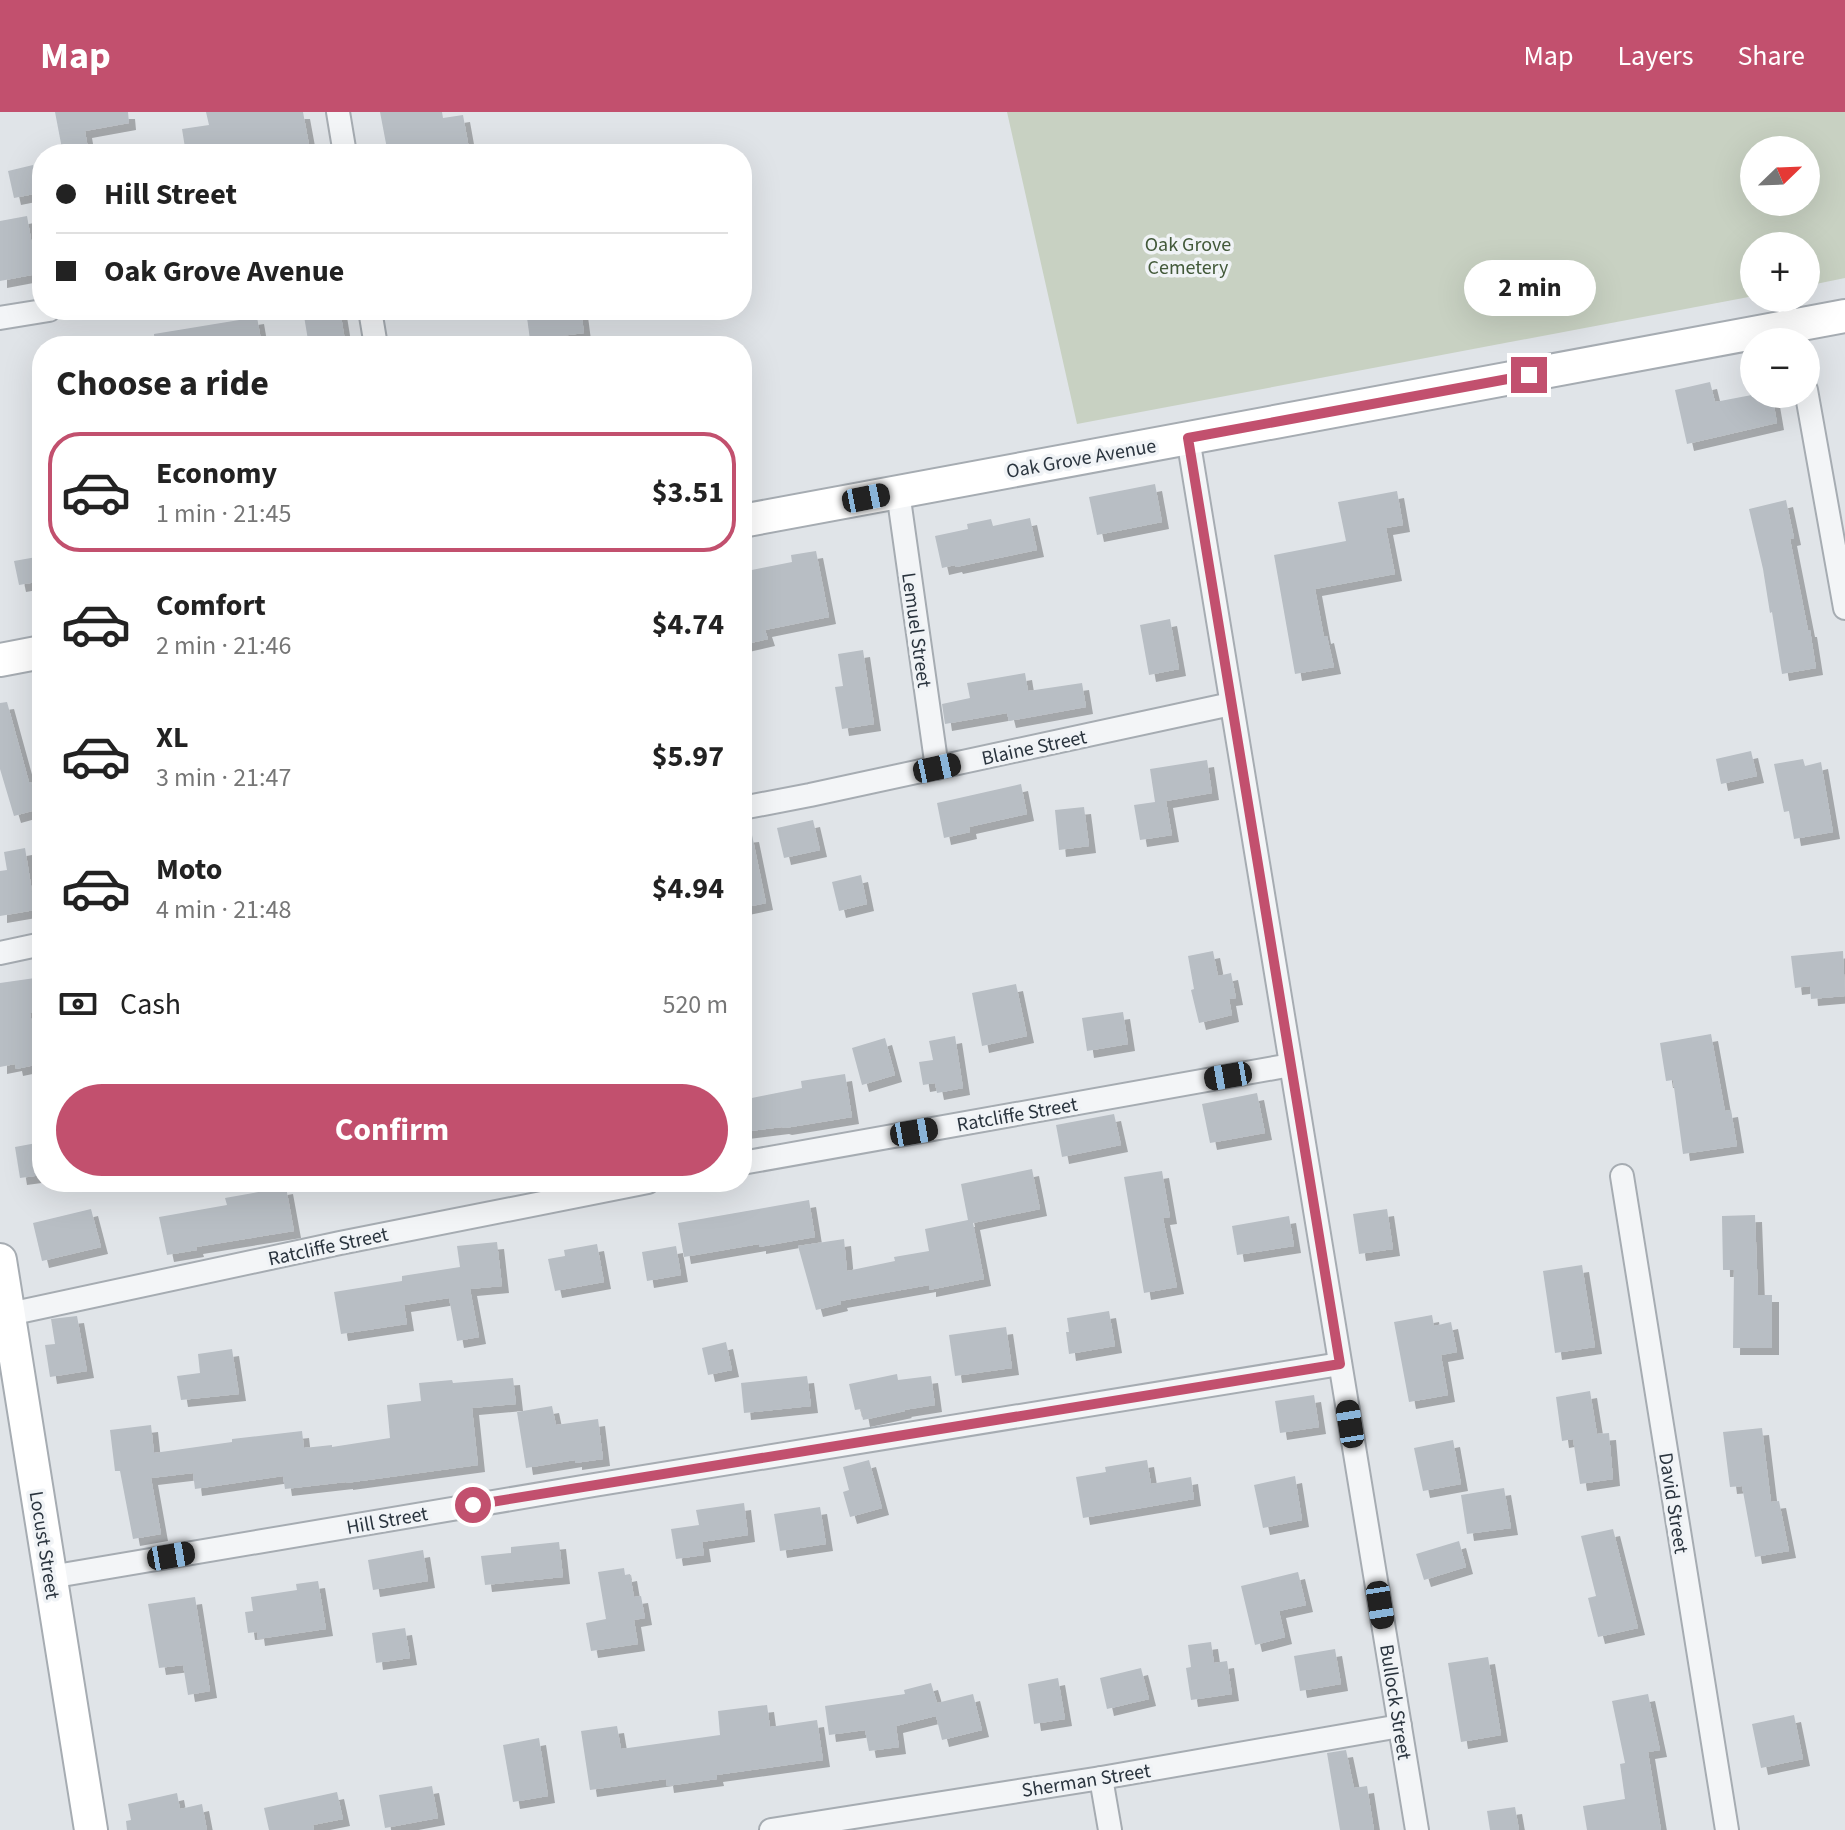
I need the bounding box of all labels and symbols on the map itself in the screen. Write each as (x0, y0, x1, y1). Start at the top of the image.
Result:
north arrow (1740, 136, 1820, 216)
park label: Oak Grove Cemetery (1145, 231, 1231, 282)
callout: 2 min (1463, 259, 1595, 315)
route end (1511, 357, 1547, 393)
street label: Oak Grove Avenue (1004, 432, 1158, 486)
car (840, 482, 892, 514)
street label: Lemuel Street (894, 571, 938, 690)
street label: Blaine Street (979, 723, 1090, 773)
car (911, 751, 963, 785)
car (1202, 1060, 1254, 1092)
street label: Ratcliffe Street (955, 1091, 1080, 1139)
car (888, 1116, 940, 1148)
street label: Ratcliffe Street (266, 1221, 391, 1273)
car (1334, 1398, 1366, 1450)
street label: David Street (1651, 1451, 1695, 1556)
route start (455, 1487, 491, 1523)
street label: Locust Street (22, 1489, 66, 1601)
street label: Hill Street (344, 1500, 430, 1542)
car (145, 1540, 197, 1572)
car (1364, 1579, 1396, 1631)
street label: Bullock Street (1372, 1642, 1418, 1762)
street label: Sherman Street (1020, 1757, 1153, 1805)

